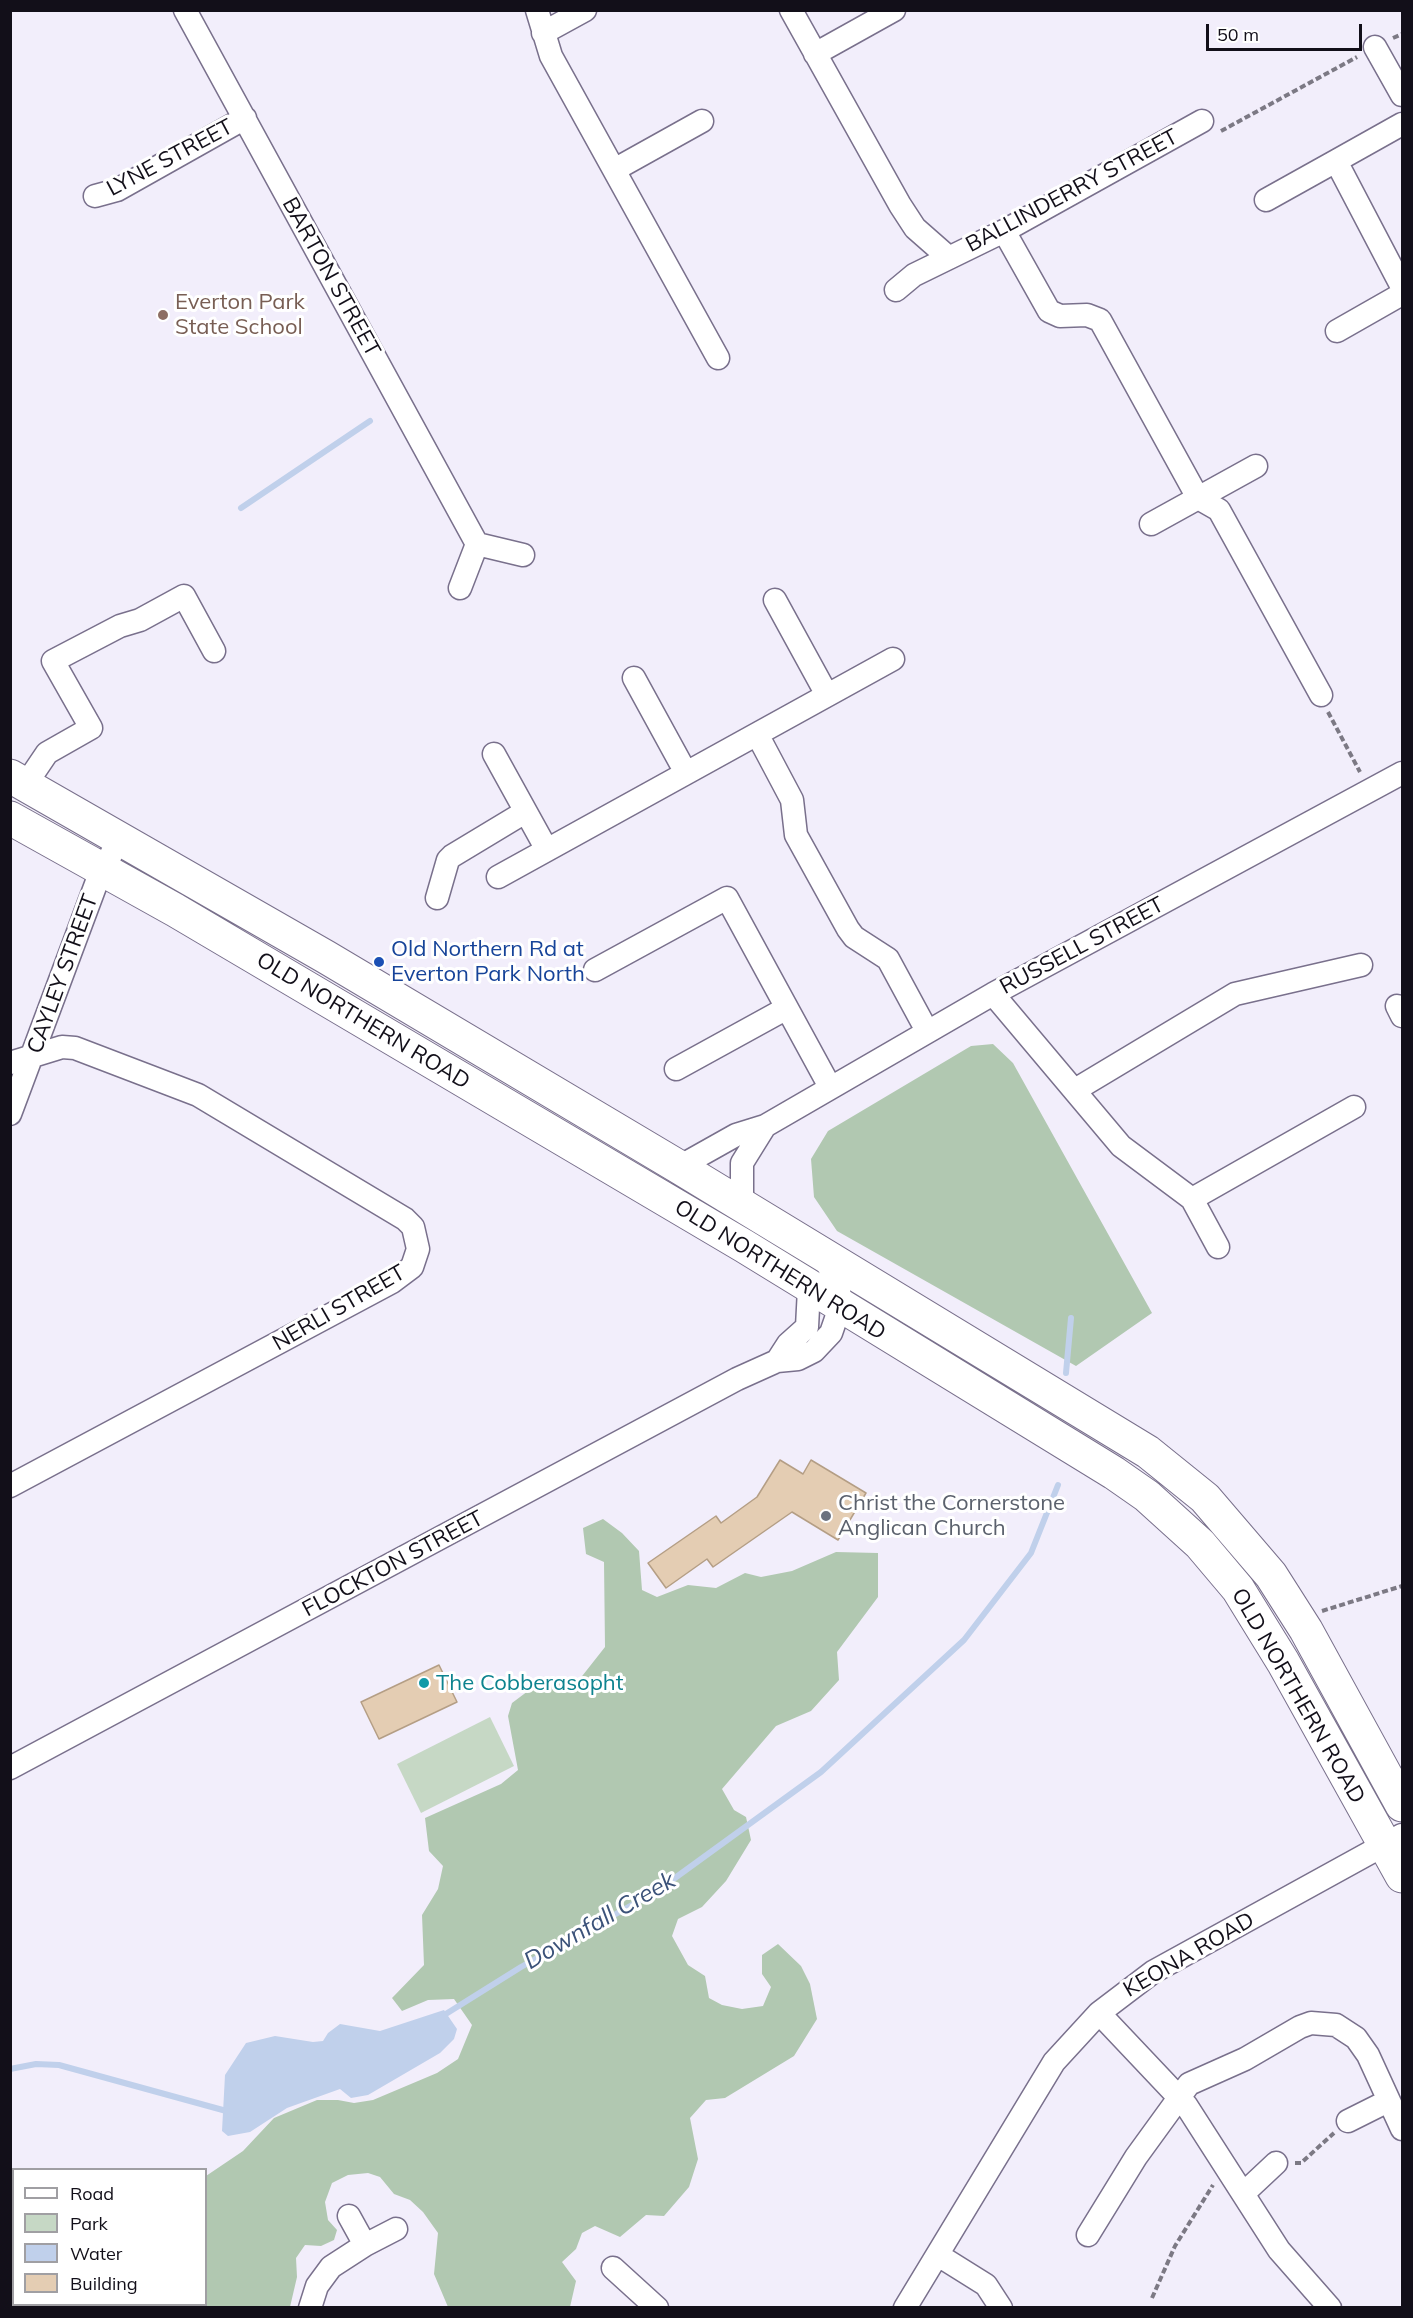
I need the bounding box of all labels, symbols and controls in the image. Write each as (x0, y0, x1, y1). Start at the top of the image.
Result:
scale bar (1209, 12, 1365, 50)
text: 50 m (1217, 23, 1259, 46)
street label: LYNE STREET (102, 114, 238, 202)
street label: BALLINDERRY STREET (961, 124, 1183, 258)
street label: BARTON STREET (276, 193, 386, 361)
place label: Everton Park State School (175, 289, 305, 340)
marker: Everton Park State School (156, 308, 170, 322)
street label: CAYLEY STREET (22, 891, 104, 1057)
street label: RUSSELL STREET (995, 892, 1169, 1000)
place label: Old Northern Rd at Everton Park North (391, 936, 585, 987)
street label: OLD NORTHERN ROAD (252, 947, 474, 1095)
marker: Old Northern Rd at Everton Park North (372, 955, 386, 969)
street label: OLD NORTHERN ROAD (669, 1194, 891, 1346)
street label: NERLI STREET (268, 1259, 410, 1357)
place label: Christ the Cornerstone Anglican Church (838, 1490, 1065, 1542)
street label: FLOCKTON STREET (298, 1505, 488, 1623)
marker: Christ the Cornerstone Anglican Church (819, 1509, 833, 1523)
street label: OLD NORTHERN ROAD (1226, 1584, 1370, 1808)
place label: The Cobberasopht (436, 1670, 623, 1696)
marker: The Cobberasopht (417, 1676, 431, 1690)
water label: Downfall Creek (519, 1866, 681, 1976)
street label: KEONA ROAD (1119, 1907, 1259, 2003)
legend (12, 2168, 207, 2306)
text: Road (70, 2182, 114, 2205)
text: Park (70, 2212, 108, 2235)
text: Water (70, 2242, 122, 2265)
text: Building (70, 2272, 138, 2295)

